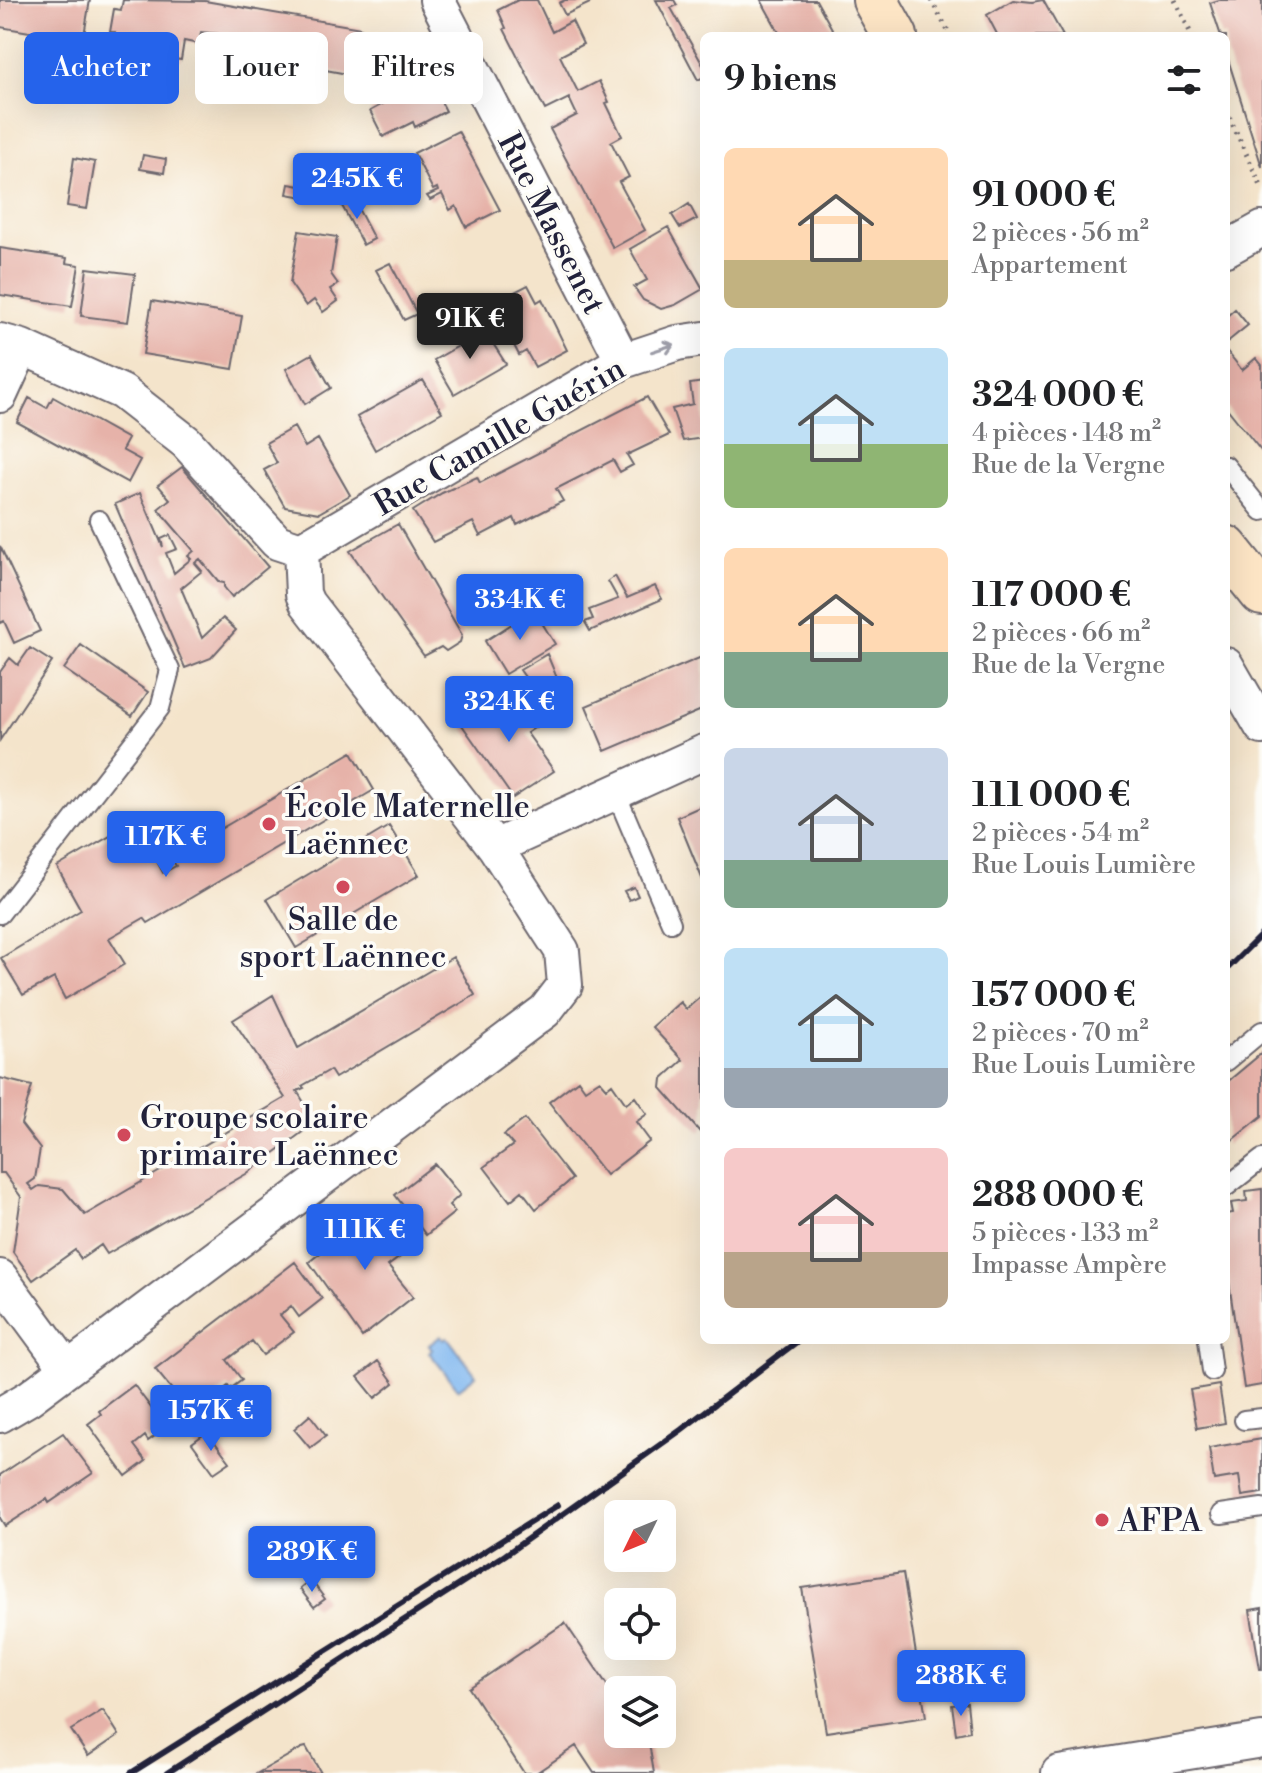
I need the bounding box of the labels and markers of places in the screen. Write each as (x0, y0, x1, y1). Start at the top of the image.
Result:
pin: 245K € (292, 153, 422, 221)
pin: 91K € (414, 293, 526, 361)
pin: 334K € (455, 574, 585, 642)
pin: 324K € (444, 676, 574, 744)
place label: École Maternelle Laënnec (285, 785, 530, 864)
pin: 117K € (101, 811, 231, 879)
marker: École Maternelle Laënnec (260, 815, 278, 833)
marker: Salle de sport Laënnec (334, 878, 352, 896)
place label: Salle de sport Laënnec (239, 900, 447, 977)
place label: Groupe scolaire primaire Laënnec (140, 1098, 399, 1175)
marker: Groupe scolaire primaire Laënnec (115, 1126, 133, 1144)
pin: 111K € (300, 1204, 430, 1272)
pin: 157K € (146, 1385, 276, 1453)
place label: AFPA (1117, 1501, 1203, 1541)
marker: AFPA (1093, 1511, 1111, 1529)
pin: 289K € (247, 1526, 377, 1594)
pin: 288K € (896, 1650, 1026, 1718)

